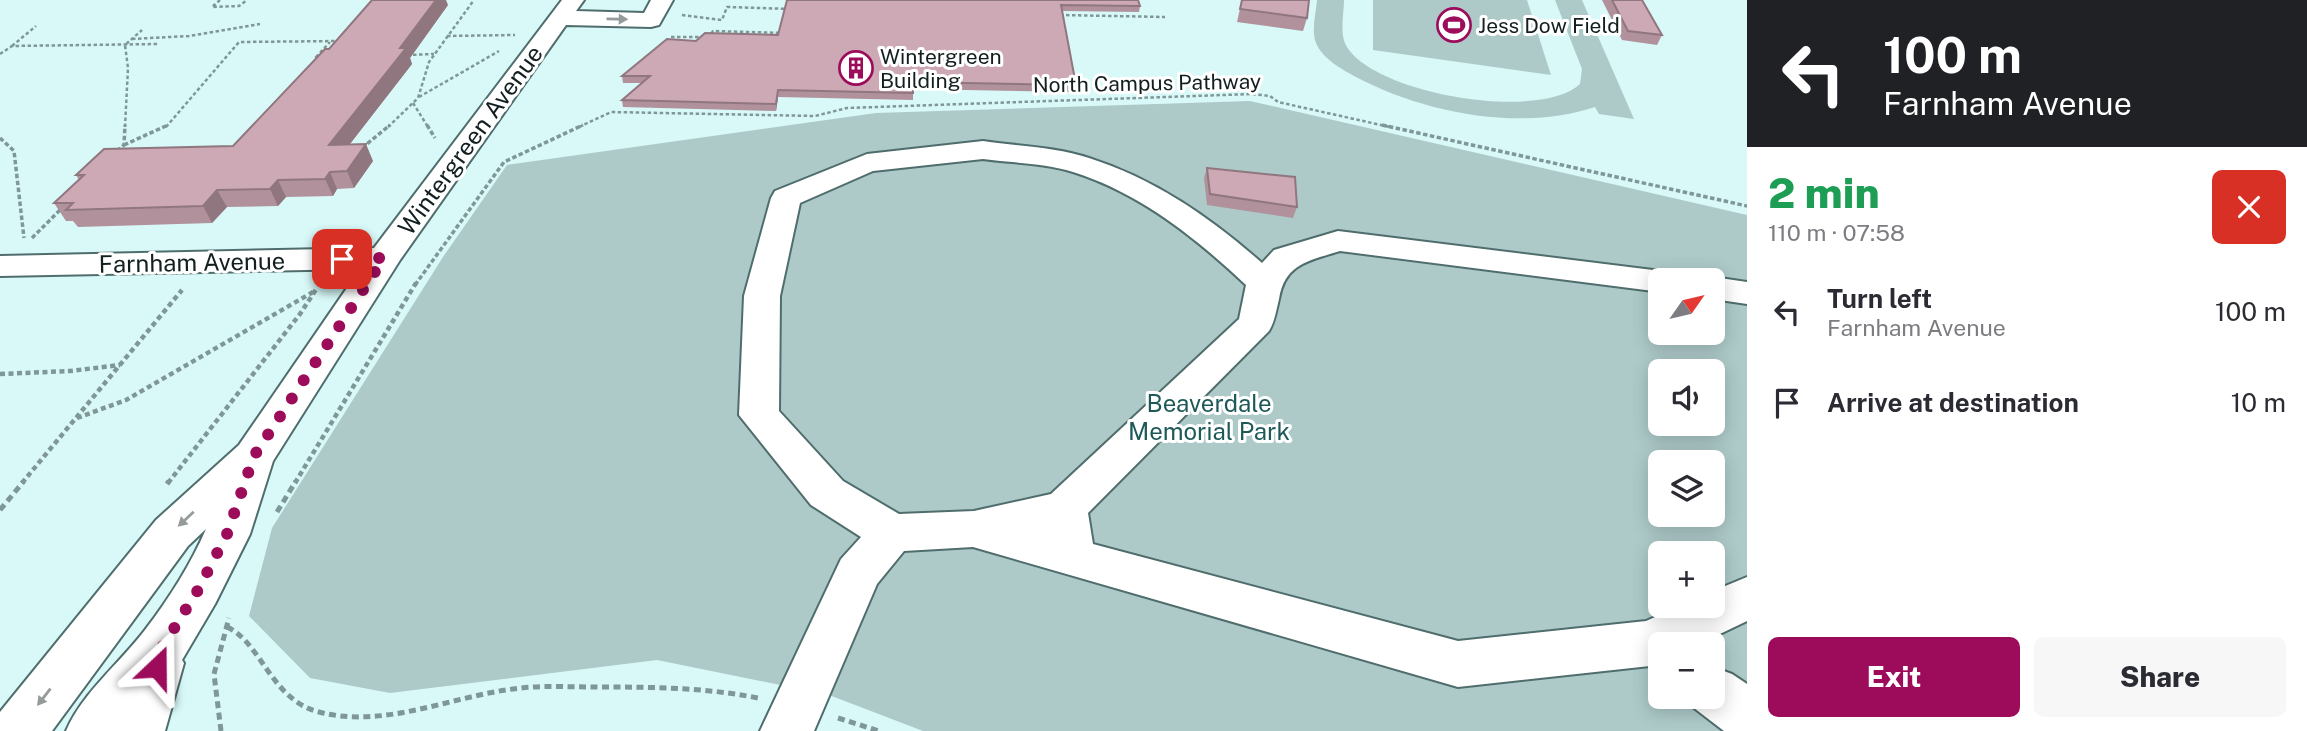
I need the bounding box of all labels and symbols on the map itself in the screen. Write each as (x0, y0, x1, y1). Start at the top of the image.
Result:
sports icon: Jess Dow Field (1435, 6, 1473, 44)
one-way arrow (606, 13, 628, 25)
place label: Jess Dow Field (1478, 13, 1620, 38)
street label: Wintergreen Avenue (392, 40, 548, 240)
place label: Wintergreen Building (880, 44, 1002, 93)
building icon: Wintergreen Building (837, 49, 875, 87)
street label: North Campus Pathway (1033, 69, 1261, 97)
pin (312, 229, 372, 289)
street label: Farnham Avenue (98, 246, 286, 278)
north arrow (1648, 268, 1726, 345)
park label: Beaverdale Memorial Park (1128, 389, 1290, 445)
one-way arrow (178, 511, 195, 527)
position arrow (120, 630, 194, 704)
one-way arrow (37, 688, 52, 705)

